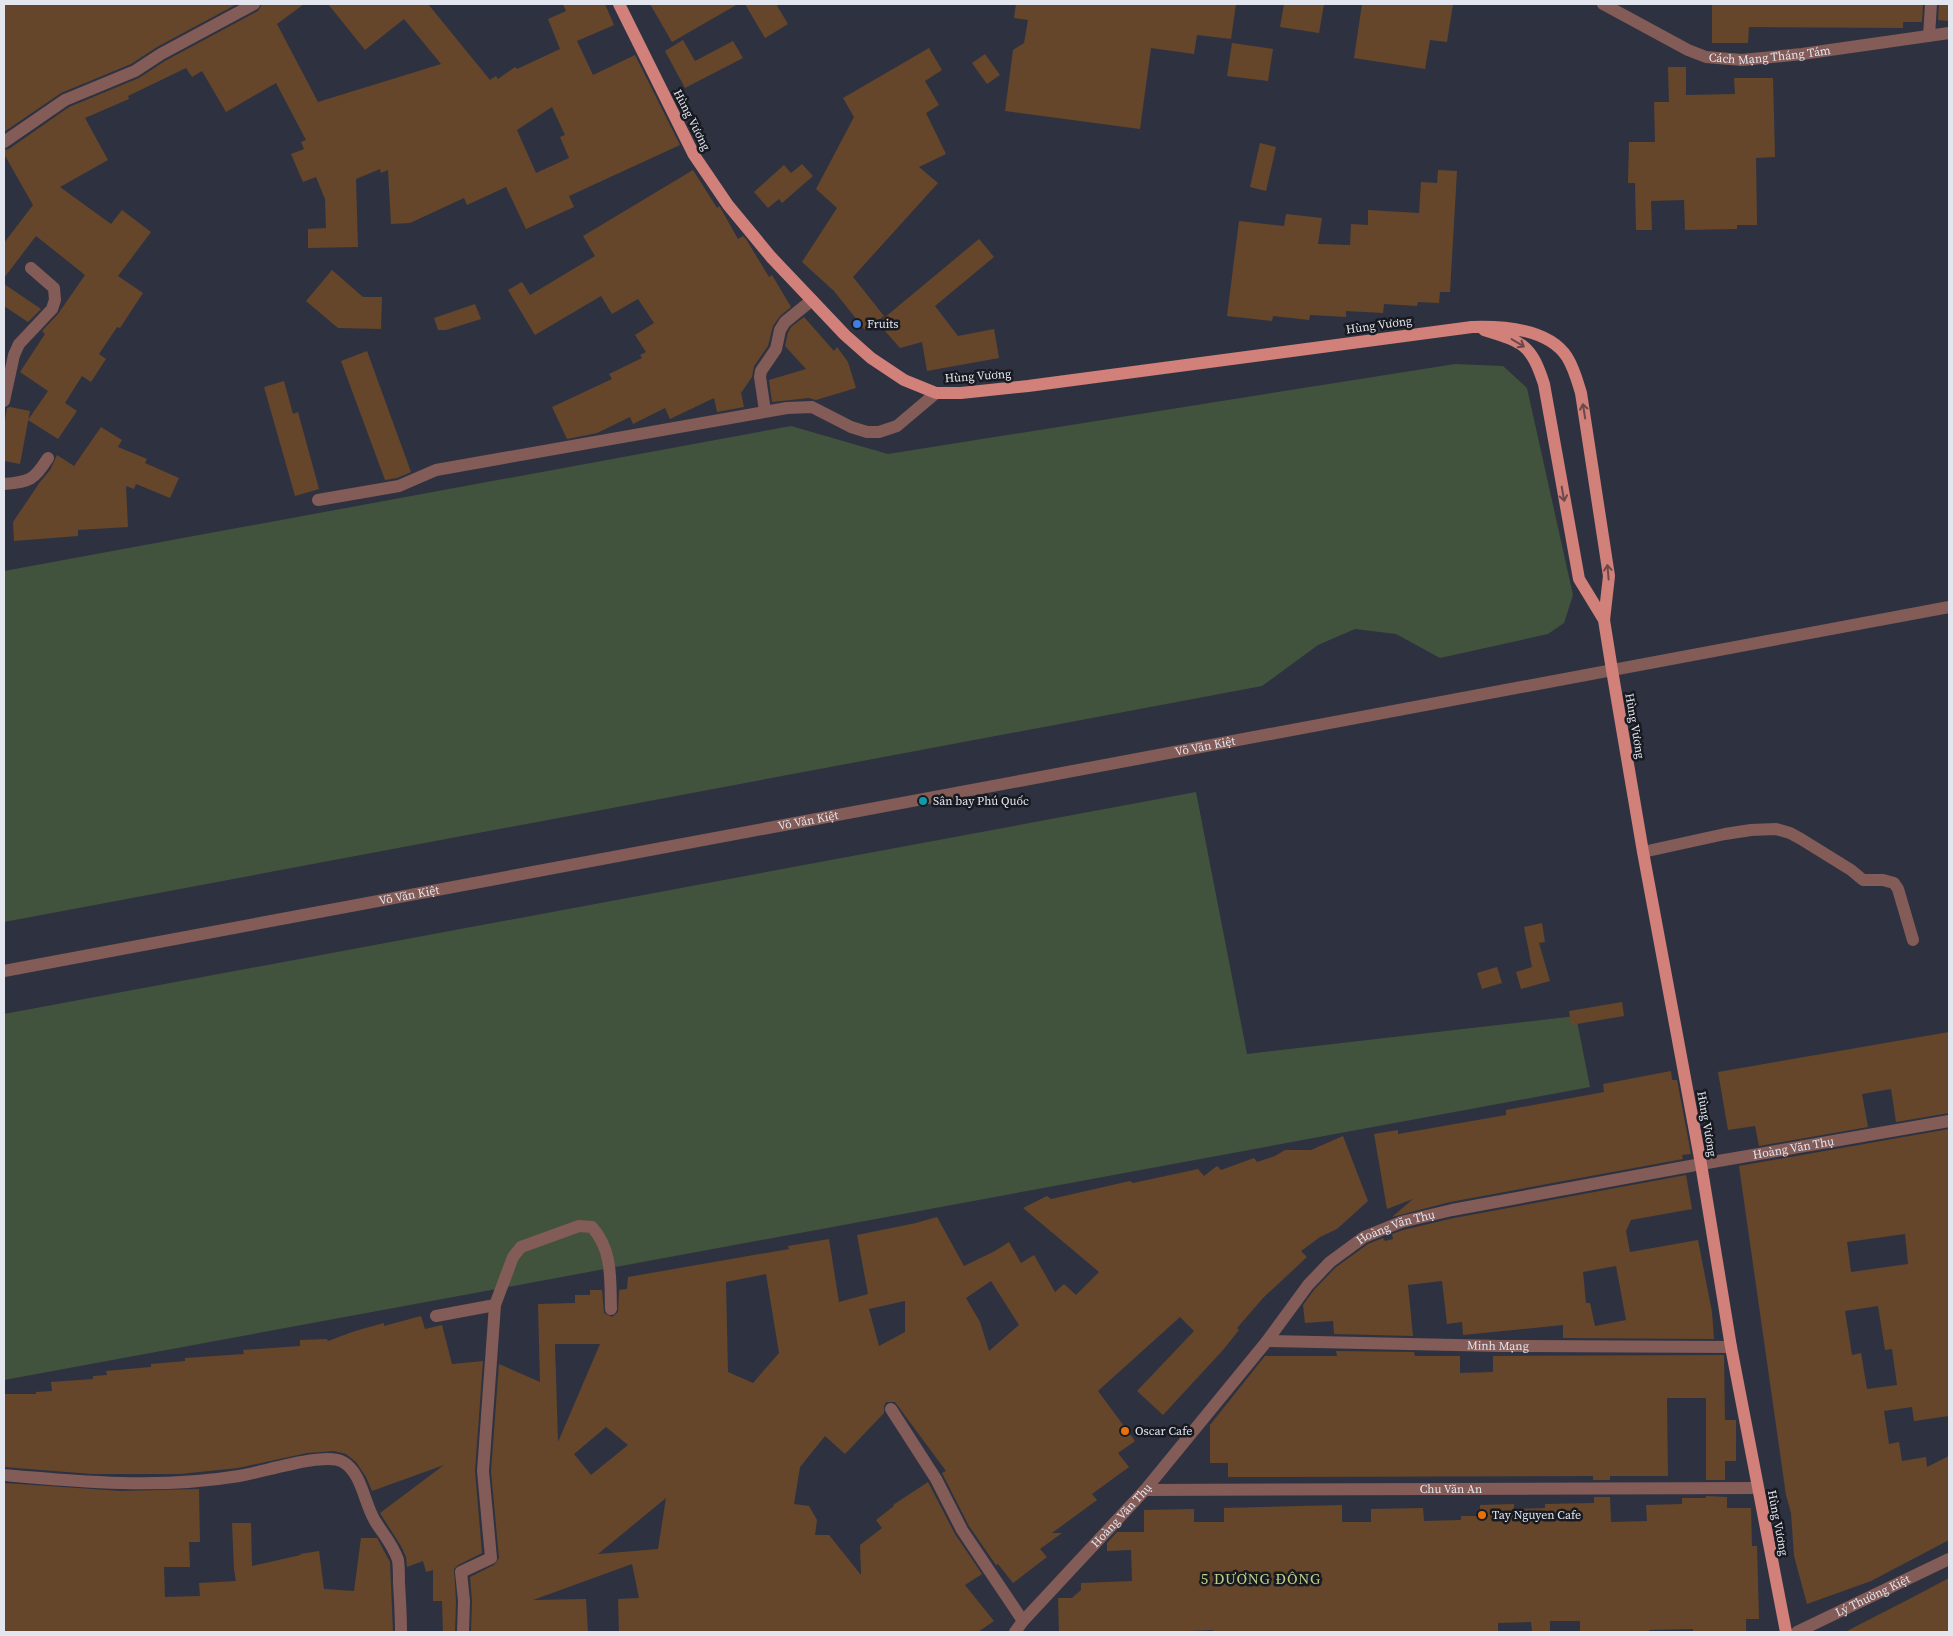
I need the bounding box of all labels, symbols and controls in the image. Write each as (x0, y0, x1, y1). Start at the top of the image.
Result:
street label: Cách Mạng Tháng Tám (1708, 42, 1832, 68)
street label: Hùng Vương (670, 87, 714, 153)
street label: Hùng Vương (1345, 312, 1413, 338)
place label: Fruits (867, 316, 898, 332)
marker: Fruits (851, 318, 863, 330)
one-way arrow (1510, 338, 1524, 348)
street label: Hùng Vương (944, 366, 1012, 386)
one-way arrow (1578, 404, 1588, 420)
one-way arrow (1559, 486, 1569, 502)
one-way arrow (1603, 564, 1613, 580)
street label: Hùng Vương (1621, 692, 1649, 760)
street label: Võ Văn Kiệt (1174, 733, 1237, 760)
place label: Sân bay Phú Quốc (933, 793, 1029, 809)
marker: Sân bay Phú Quốc (917, 795, 929, 807)
street label: Võ Văn Kiệt (776, 807, 840, 834)
street label: Võ Văn Kiệt (377, 882, 441, 909)
street label: Hùng Vương (1693, 1090, 1721, 1158)
street label: Hoàng Văn Thụ (1752, 1133, 1835, 1163)
street label: Hoàng Văn Thụ (1353, 1206, 1436, 1248)
street label: Minh Mạng (1467, 1337, 1529, 1354)
place label: Oscar Cafe (1135, 1423, 1192, 1439)
marker: Oscar Cafe (1119, 1425, 1131, 1437)
street label: Hoàng Văn Thụ (1088, 1480, 1155, 1551)
street label: Chu Văn An (1420, 1481, 1482, 1497)
street label: Hùng Vương (1764, 1489, 1792, 1557)
place label: Tay Nguyen Cafe (1492, 1507, 1581, 1523)
marker: Tay Nguyen Cafe (1476, 1509, 1488, 1521)
district label: 5 DƯƠNG ĐÔNG (1201, 1568, 1321, 1589)
street label: Lý Thường Kiệt (1833, 1571, 1913, 1620)

